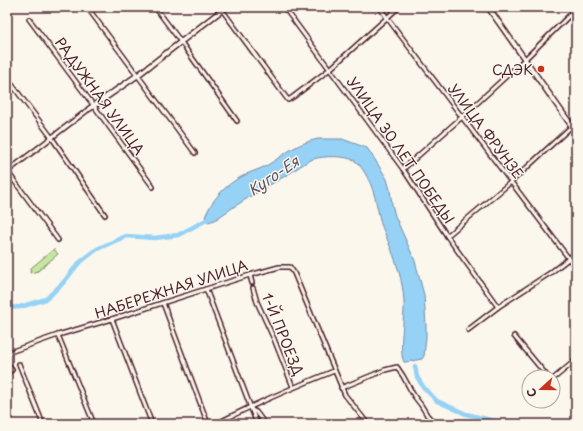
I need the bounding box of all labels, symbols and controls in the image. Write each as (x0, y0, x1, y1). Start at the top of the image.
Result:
street label: РАДУЖНАЯ УЛИЦА (50, 33, 150, 159)
place label: СДЭК (492, 59, 533, 80)
marker: СДЭК (536, 64, 546, 74)
street label: УЛИЦА 30 ЛЕТ ПОБЕДЫ (342, 72, 460, 228)
street label: УЛИЦА ФРУНЗЕ (443, 79, 529, 183)
water label: Куго-Ея (243, 149, 304, 201)
street label: НАБЕРЕЖНАЯ УЛИЦА (92, 254, 251, 324)
street label: 1-Й ПРОЕЗД (257, 290, 309, 379)
north arrow (521, 369, 561, 409)
text: С (522, 386, 541, 400)

